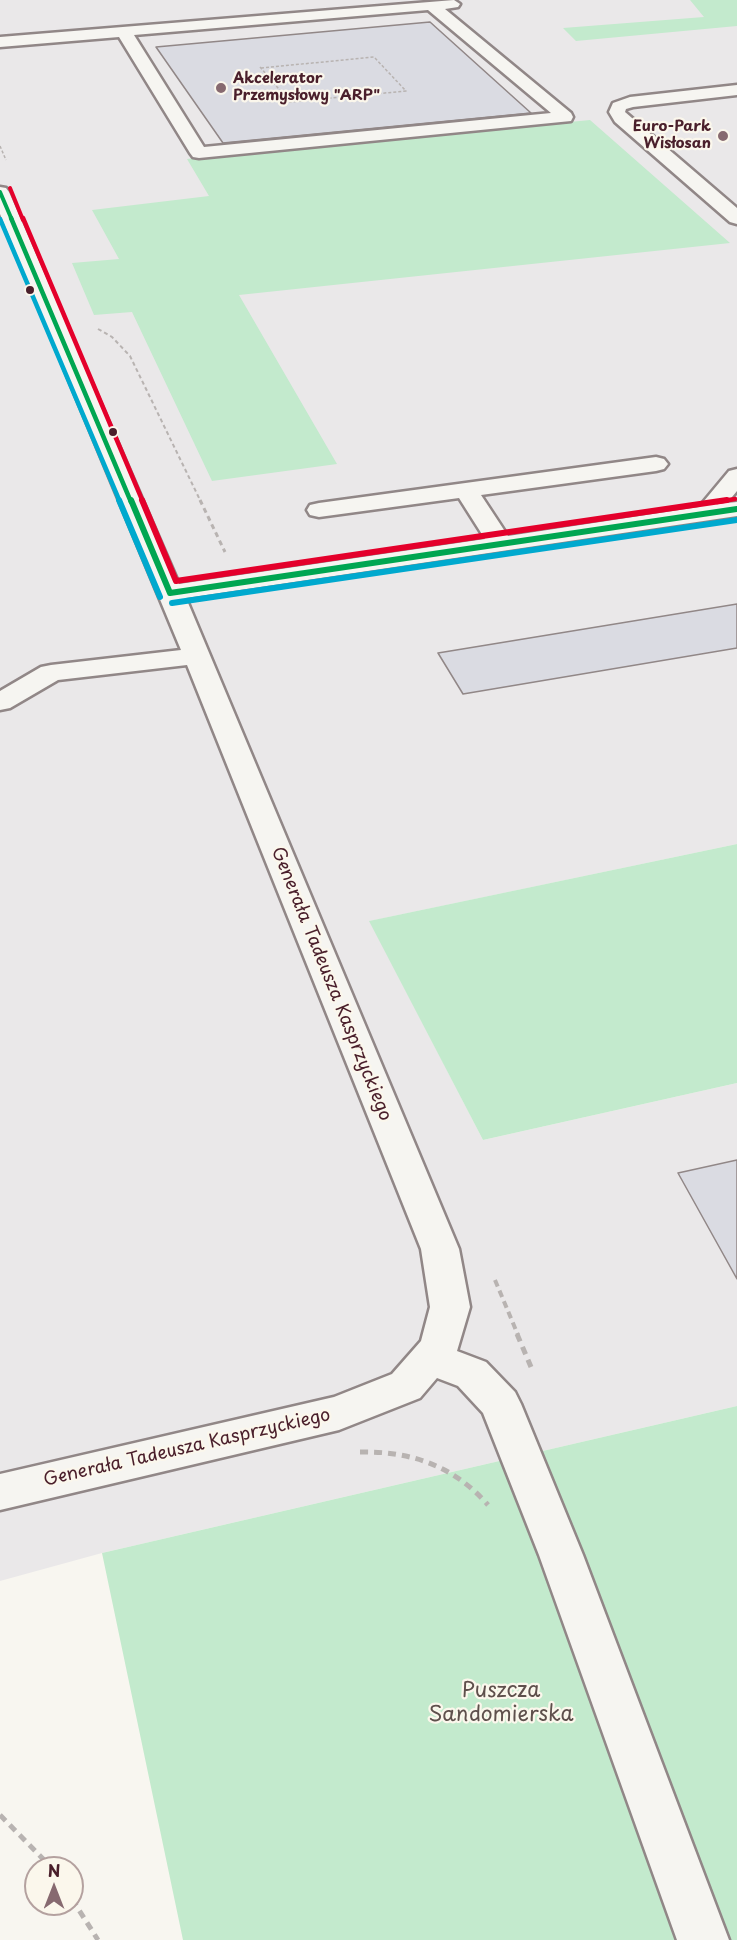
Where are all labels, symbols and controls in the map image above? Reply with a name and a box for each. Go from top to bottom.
place label: Akcelerator Przemysłowy "ARP" [233,70,380,105]
marker: Akcelerator Przemysłowy "ARP" [214,81,228,95]
place label: Euro-Park Wisłosan [633,118,711,153]
marker: Euro-Park Wisłosan [716,129,730,143]
unlabelled marker [24,284,36,296]
unlabelled marker [107,426,119,438]
street label: Generała Tadeusza Kasprzyckiego [266,844,396,1124]
street label: Generała Tadeusza Kasprzyckiego [42,1404,332,1492]
park label: Puszcza Sandomierska [429,1678,573,1728]
north arrow [24,1856,84,1916]
text: N [48,1858,60,1882]

